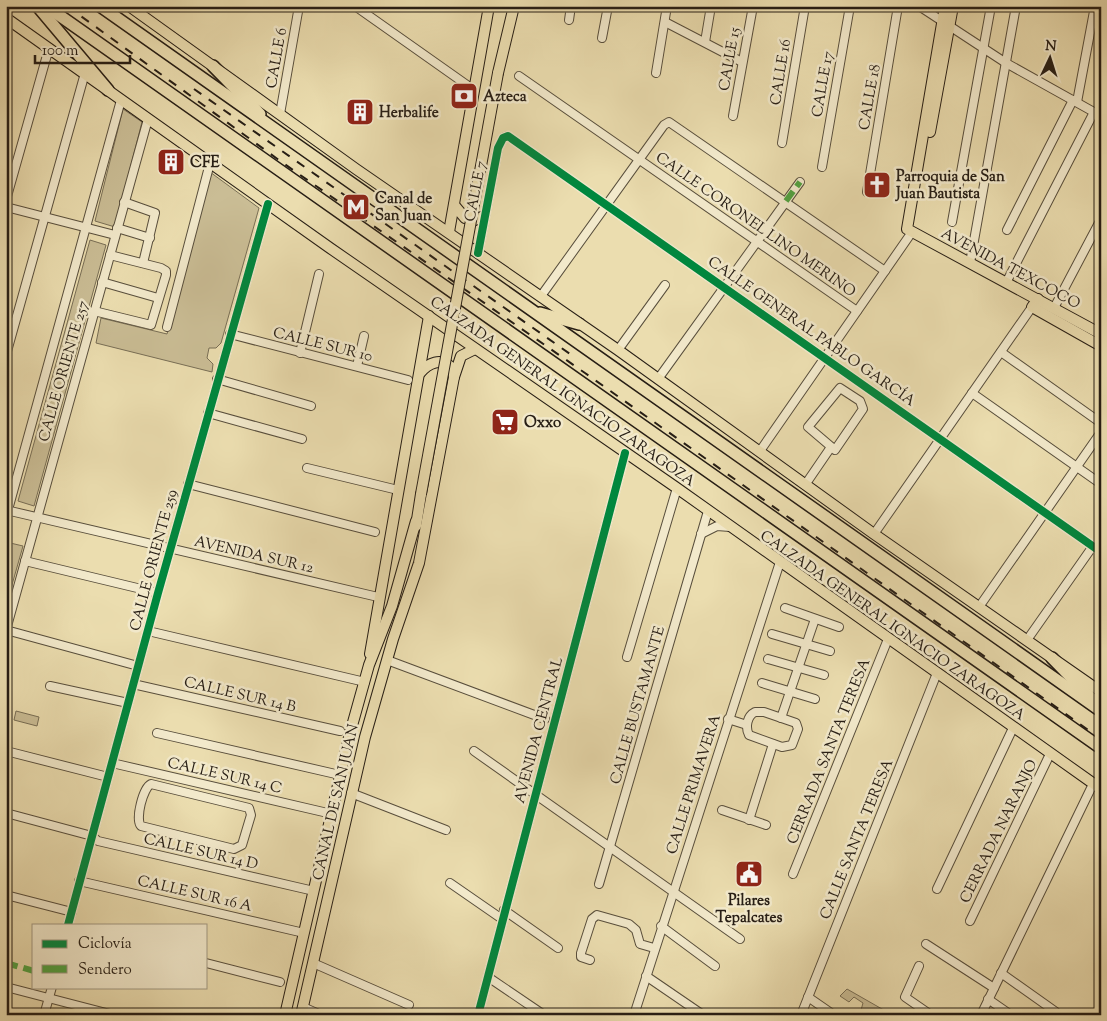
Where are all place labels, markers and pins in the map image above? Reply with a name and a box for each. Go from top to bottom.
bank icon: Azteca [449,81,479,111]
place label: Azteca [483,87,527,108]
building icon: Herbalife [345,97,375,127]
place label: Herbalife [379,103,439,124]
building icon: CFE [156,147,186,177]
place label: CFE [190,153,220,174]
place label: Parroquia de San Juan Bautista [895,167,1005,205]
church icon: Parroquia de San Juan Bautista [862,170,892,200]
place label: Canal de San Juan [375,189,432,227]
metro station icon: Canal de San Juan [341,192,371,222]
supermarket icon: Oxxo [490,407,520,437]
place label: Oxxo [524,413,561,434]
public building icon: Pilares Tepalcates [734,859,764,889]
place label: Pilares Tepalcates [716,891,783,929]

